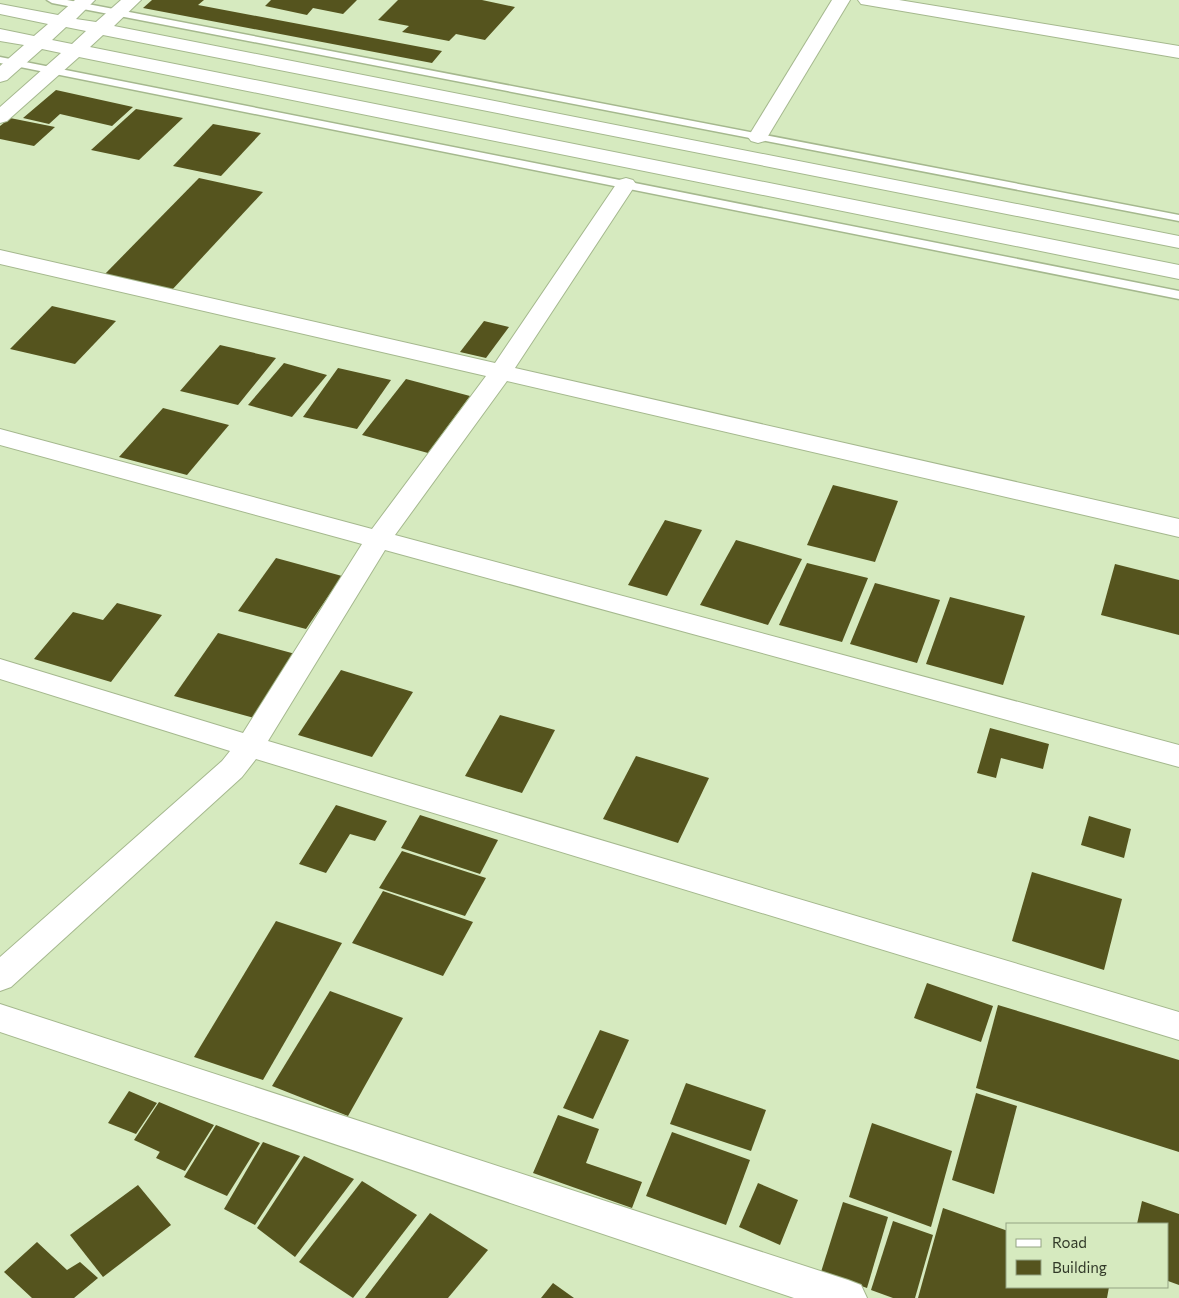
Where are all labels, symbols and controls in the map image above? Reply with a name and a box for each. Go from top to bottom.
legend [1006,1223,1169,1288]
text: Road [1052,1233,1087,1251]
text: Building [1052,1258,1107,1276]

